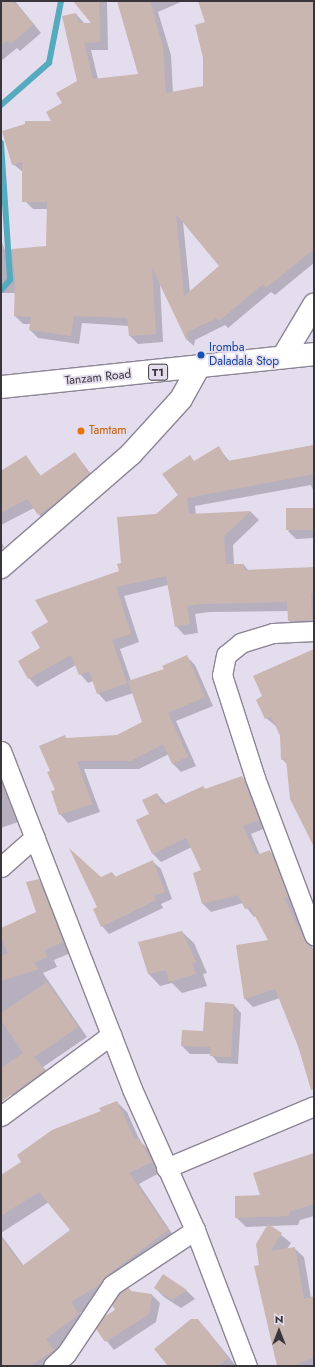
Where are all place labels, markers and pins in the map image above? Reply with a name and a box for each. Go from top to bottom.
place label: Iromba Daladala Stop [209,341,279,369]
marker: Iromba Daladala Stop [196,350,206,360]
place label: Tamtam [89,424,127,438]
marker: Tamtam [76,426,86,436]

